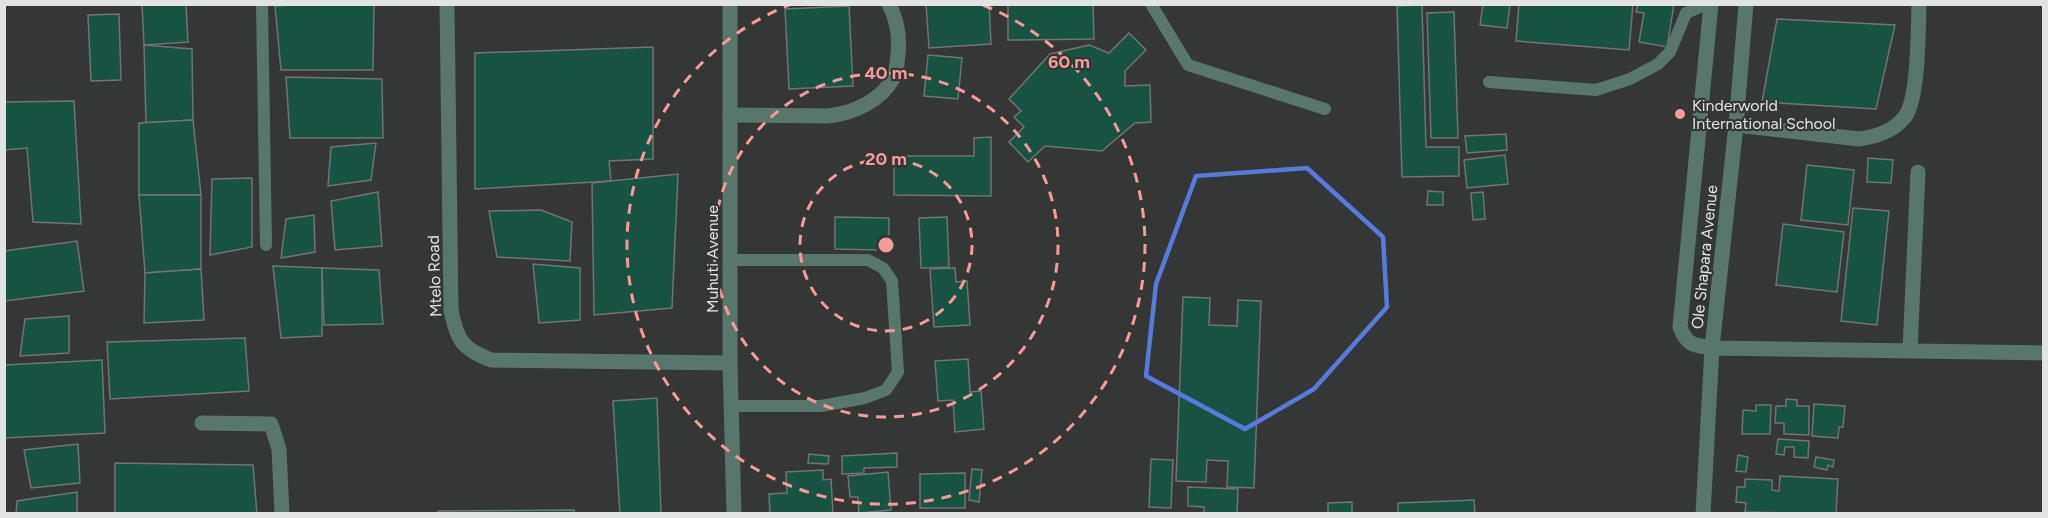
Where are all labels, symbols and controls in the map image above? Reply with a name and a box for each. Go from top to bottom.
text: 60 m [1048,51,1090,73]
text: 40 m [864,62,908,84]
place label: Kinderworld International School [1692,96,1836,133]
marker: Kinderworld International School [1673,107,1687,121]
text: 20 m [865,148,907,170]
street label: Ole Shapara Avenue [1687,184,1722,330]
street label: Muhuti Avenue [703,205,722,313]
street label: Mtelo Road [424,235,445,317]
centre of rings [876,235,896,255]

